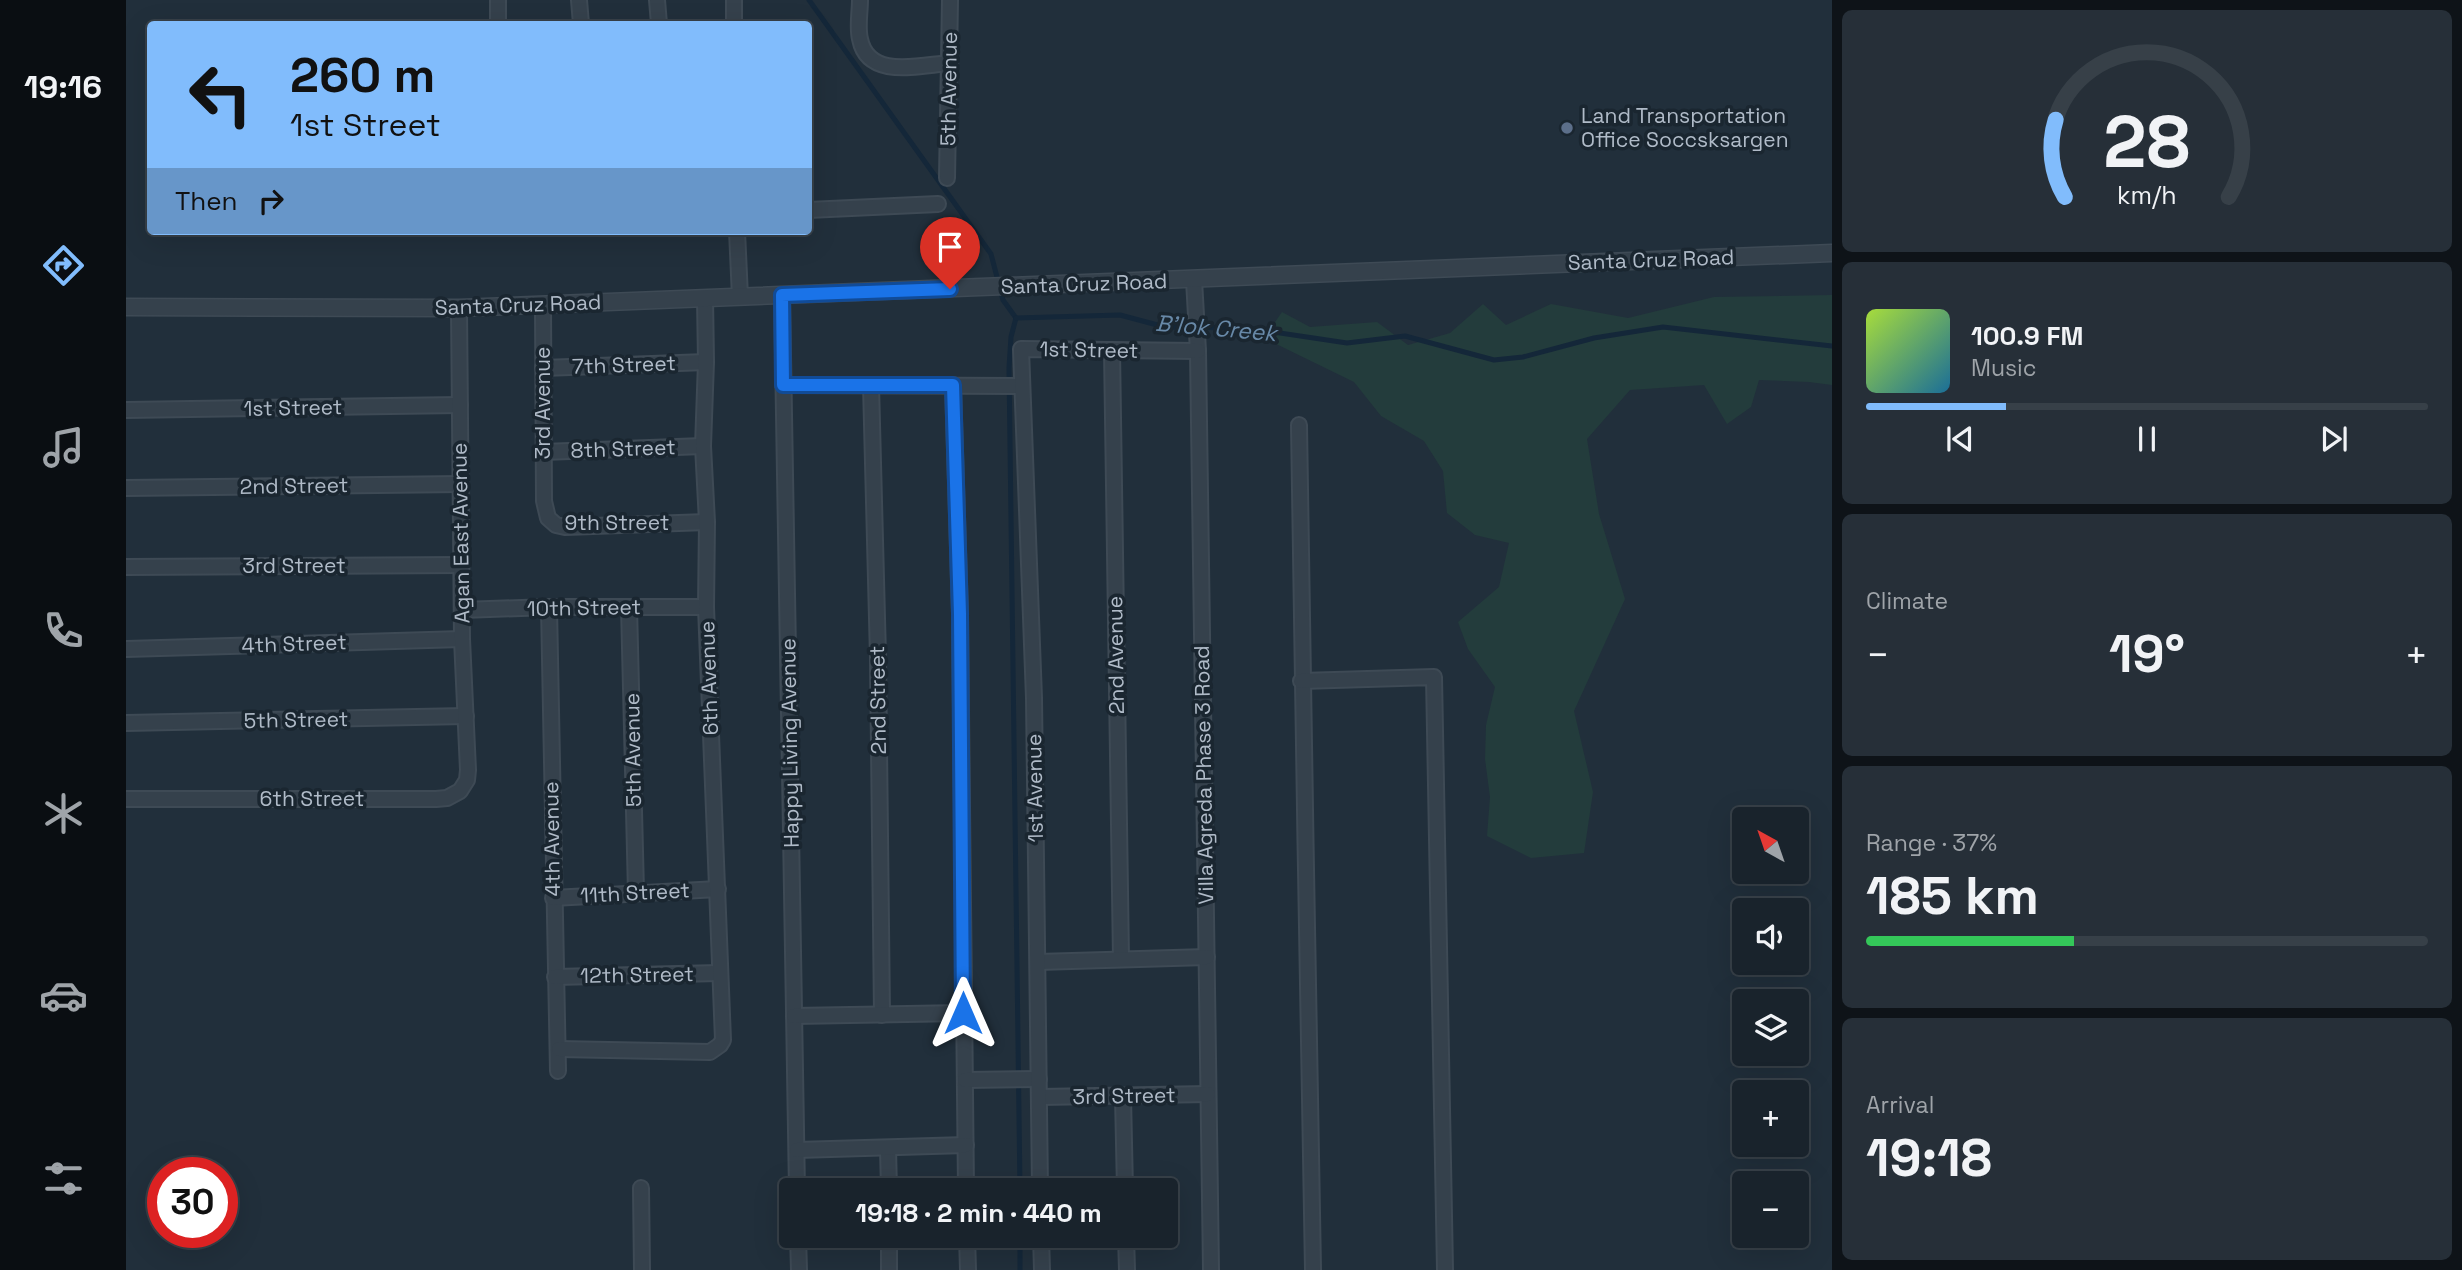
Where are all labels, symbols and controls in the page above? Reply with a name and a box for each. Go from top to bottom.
street label: 5th Avenue [934,32,963,146]
text: 260 m [290,44,435,106]
icon: left [175,49,266,140]
text: 19:16 [24,67,102,107]
text: 28 [2104,95,2190,188]
place label: Land Transportation Office Soccsksargen [1581,102,1789,153]
text: 1st Street [290,105,441,145]
marker: Land Transportation Office Soccsksargen [1559,120,1575,136]
text: km/h [2117,179,2177,211]
icon: right [252,182,290,220]
text: Then [175,184,238,218]
pin [920,217,980,289]
icon: arrive [931,228,969,266]
icon: directions [39,241,88,290]
street label: Santa Cruz Road [1567,243,1735,276]
street label: Santa Cruz Road [1000,267,1168,300]
street label: Santa Cruz Road [434,288,602,321]
water label: B'lok Creek [1154,308,1281,348]
text: 100.9 FM [1971,319,2083,353]
street label: 1st Street [1039,335,1139,364]
street label: 3rd Avenue [529,346,556,460]
street label: 7th Street [572,349,676,380]
text: Music [1971,353,2036,383]
street label: 1st Street [243,393,343,422]
icon: previous [1941,420,1979,458]
icon: pause [2128,420,2166,458]
icon: next [2315,420,2353,458]
icon: music [39,423,88,472]
street label: 8th Street [570,433,676,464]
street label: Agan East Avenue [445,442,476,624]
street label: 2nd Street [239,471,349,500]
street label: 9th Street [565,509,669,536]
street label: 3rd Street [242,552,346,579]
text: Climate [1866,586,1948,616]
street label: 10th Street [527,593,641,622]
street label: 2nd Avenue [1101,596,1130,714]
icon: phone [39,606,88,655]
street label: 6th Avenue [693,620,724,736]
text: 19° [2109,621,2185,687]
street label: 4th Street [241,628,347,659]
text: − [1866,631,1890,679]
text: + [2404,631,2428,679]
street label: Happy Living Avenue [774,638,805,848]
street label: 2nd Street [863,645,892,755]
street label: Villa Agreda Phase 3 Road [1188,645,1219,905]
street label: 5th Avenue [618,693,647,807]
street label: 5th Street [243,705,349,734]
street label: 1st Avenue [1020,734,1049,843]
street label: 4th Avenue [537,781,566,897]
street label: 6th Street [260,785,364,812]
icon: climate [39,789,88,838]
north arrow [1732,807,1810,884]
map controls [1732,807,1809,1248]
text: Range · 37% [1866,828,1997,858]
text: 185 km [1866,863,2039,929]
street label: 11th Street [580,876,690,909]
button: sound [1732,898,1809,975]
street label: 12th Street [580,960,694,989]
icon: car [39,971,88,1020]
position arrow [926,976,1000,1050]
button: layers [1732,989,1809,1066]
button: + [1732,1080,1809,1157]
street label: 3rd Street [1072,1081,1176,1110]
text: Arrival [1866,1090,1934,1120]
text: 19:18 [1866,1125,1992,1191]
icon: filters [39,1154,88,1203]
speed limit sign: 30 [147,1157,238,1248]
button: − [1732,1171,1809,1248]
text: 19:18 · 2 min · 440 m [855,1196,1102,1230]

